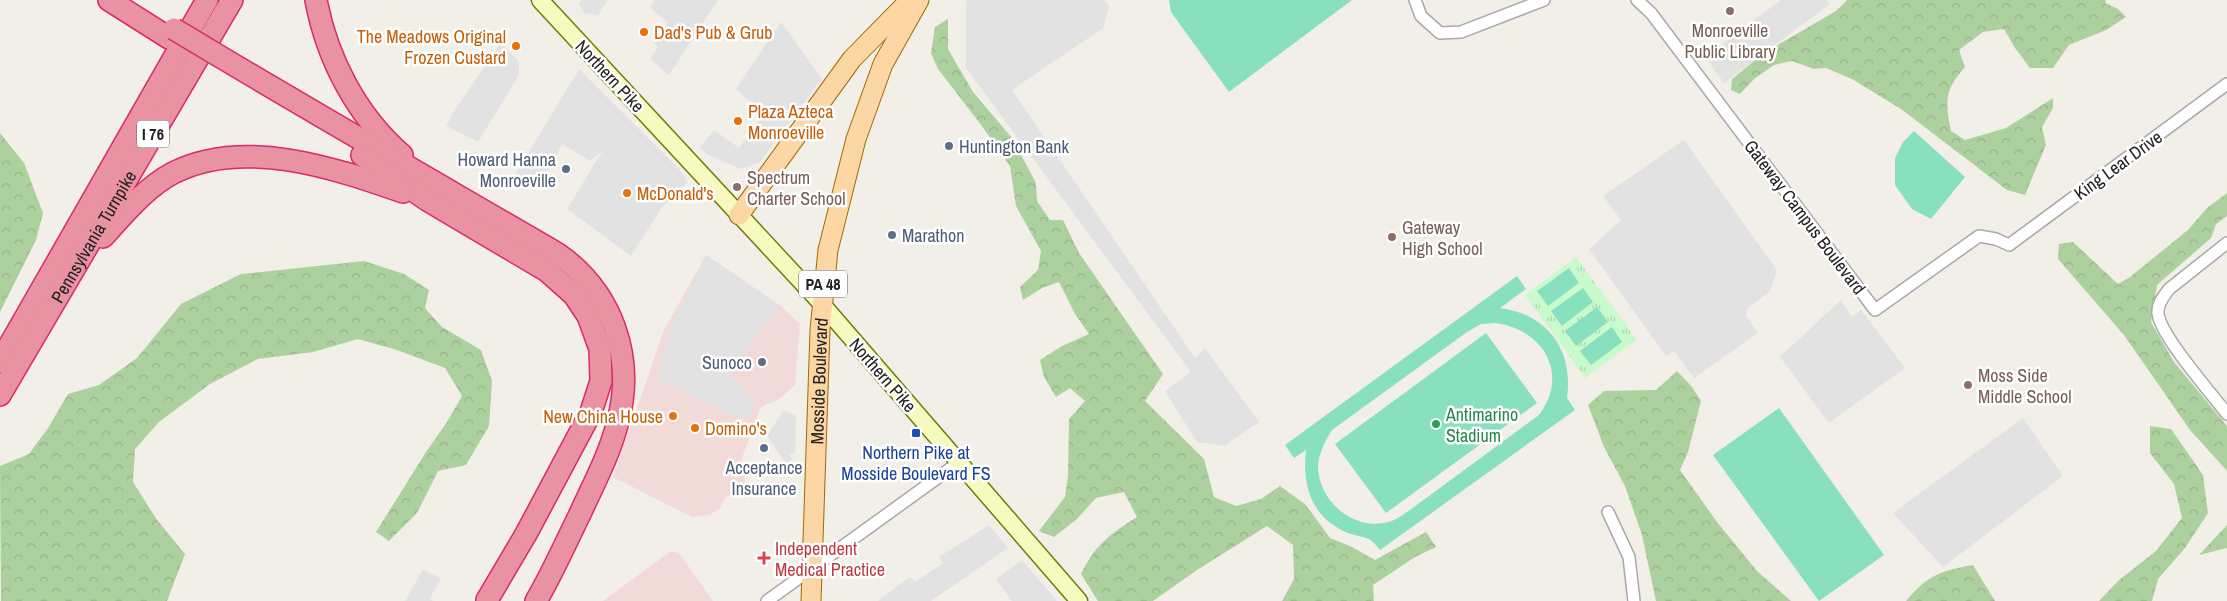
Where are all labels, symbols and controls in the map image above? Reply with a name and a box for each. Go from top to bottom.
marker: Monroeville Public Library [1724,5,1736,17]
place label: Monroeville Public Library [1684,18,1776,64]
place label: Dad's Pub & Grub [654,20,773,45]
place label: The Meadows Original Frozen Custard [357,24,506,70]
marker: Dad's Pub & Grub [638,26,650,38]
street label: Northern Pike [570,34,650,118]
marker: The Meadows Original Frozen Custard [510,40,522,52]
place label: Plaza Azteca Monroeville [748,99,833,145]
marker: Plaza Azteca Monroeville [732,115,744,127]
road number: I 76 [137,120,169,148]
street label: King Lear Drive [2069,125,2167,205]
place label: Huntington Bank [959,134,1070,159]
street label: Gateway Campus Boulevard [1738,134,1872,300]
marker: Huntington Bank [943,140,955,152]
place label: Howard Hanna Monroeville [458,147,556,193]
marker: Howard Hanna Monroeville [560,163,572,175]
street label: Pennsylvania Turnpike [45,165,142,307]
place label: Spectrum Charter School [747,165,845,211]
place label: McDonald's [637,181,714,206]
marker: Spectrum Charter School [731,181,743,193]
marker: McDonald's [621,187,633,199]
place label: Gateway High School [1402,215,1482,261]
place label: Marathon [902,223,964,248]
marker: Marathon [886,229,898,241]
marker: Gateway High School [1386,231,1398,243]
road number: PA 48 [799,270,847,298]
street label: Mosside Boulevard [804,317,834,445]
street label: Northern Pike [844,332,922,418]
place label: Sunoco [702,350,752,375]
marker: Sunoco [756,356,768,368]
place label: Moss Side Middle School [1978,363,2072,409]
marker: Moss Side Middle School [1962,379,1974,391]
place label: Antimarino Stadium [1445,402,1518,448]
place label: New China House [543,404,663,429]
marker: New China House [667,410,679,422]
place label: Domino's [705,416,767,441]
marker: Antimarino Stadium [1430,418,1442,430]
marker: Domino's [689,422,701,434]
marker: Northern Pike at Mosside Boulevard FS [910,427,922,439]
place label: Northern Pike at Mosside Boulevard FS [841,440,991,486]
marker: Acceptance Insurance [758,442,770,454]
place label: Acceptance Insurance [724,455,803,501]
place label: Independent Medical Practice [775,536,885,582]
marker: Independent Medical Practice [757,551,771,565]

